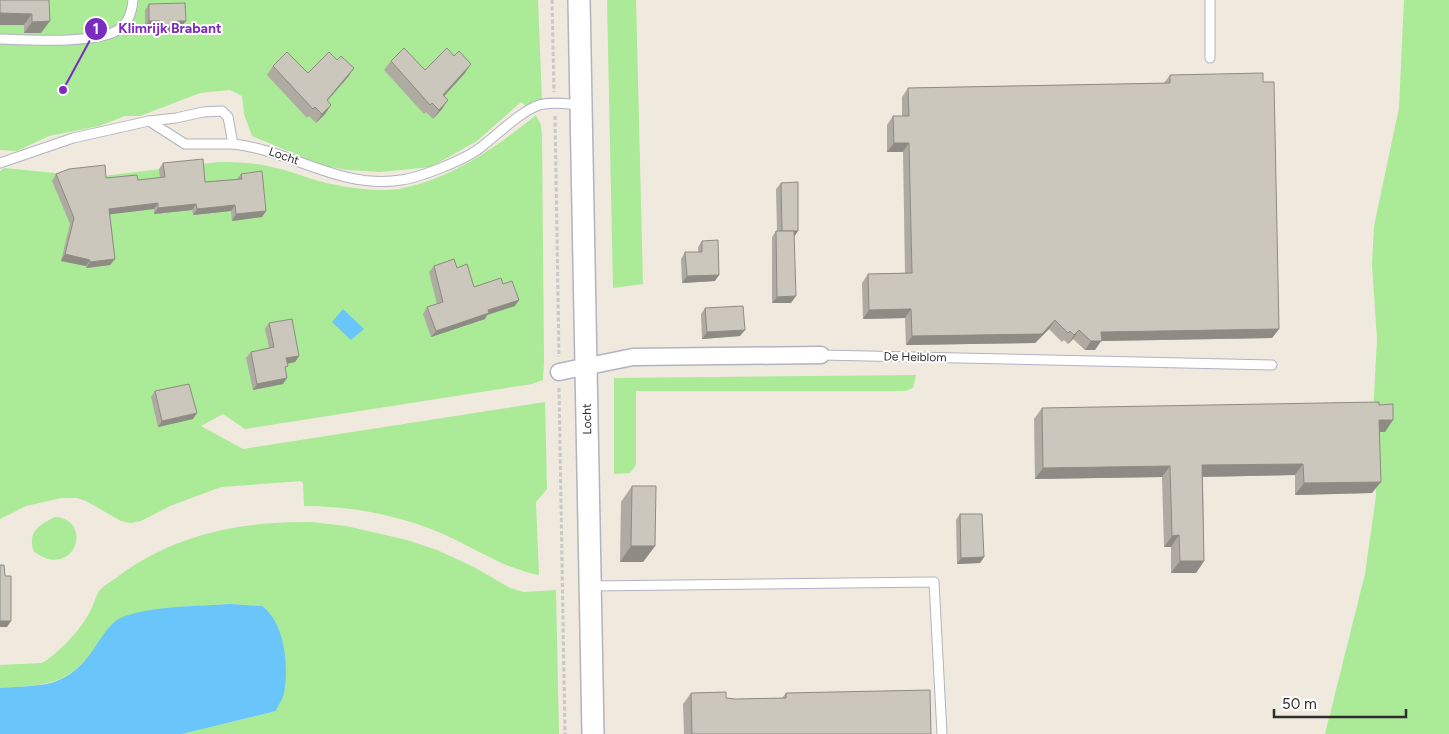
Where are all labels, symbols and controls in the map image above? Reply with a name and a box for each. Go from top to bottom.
callout: Klimrijk Brabant [84,14,232,43]
text: 1 [93,20,99,38]
text: Klimrijk Brabant [118,20,222,37]
street label: Locht [267,144,301,168]
street label: De Heiblom [883,349,947,365]
street label: Locht [580,403,594,435]
scale bar [1274,686,1406,718]
text: 50 m [1282,695,1317,713]

